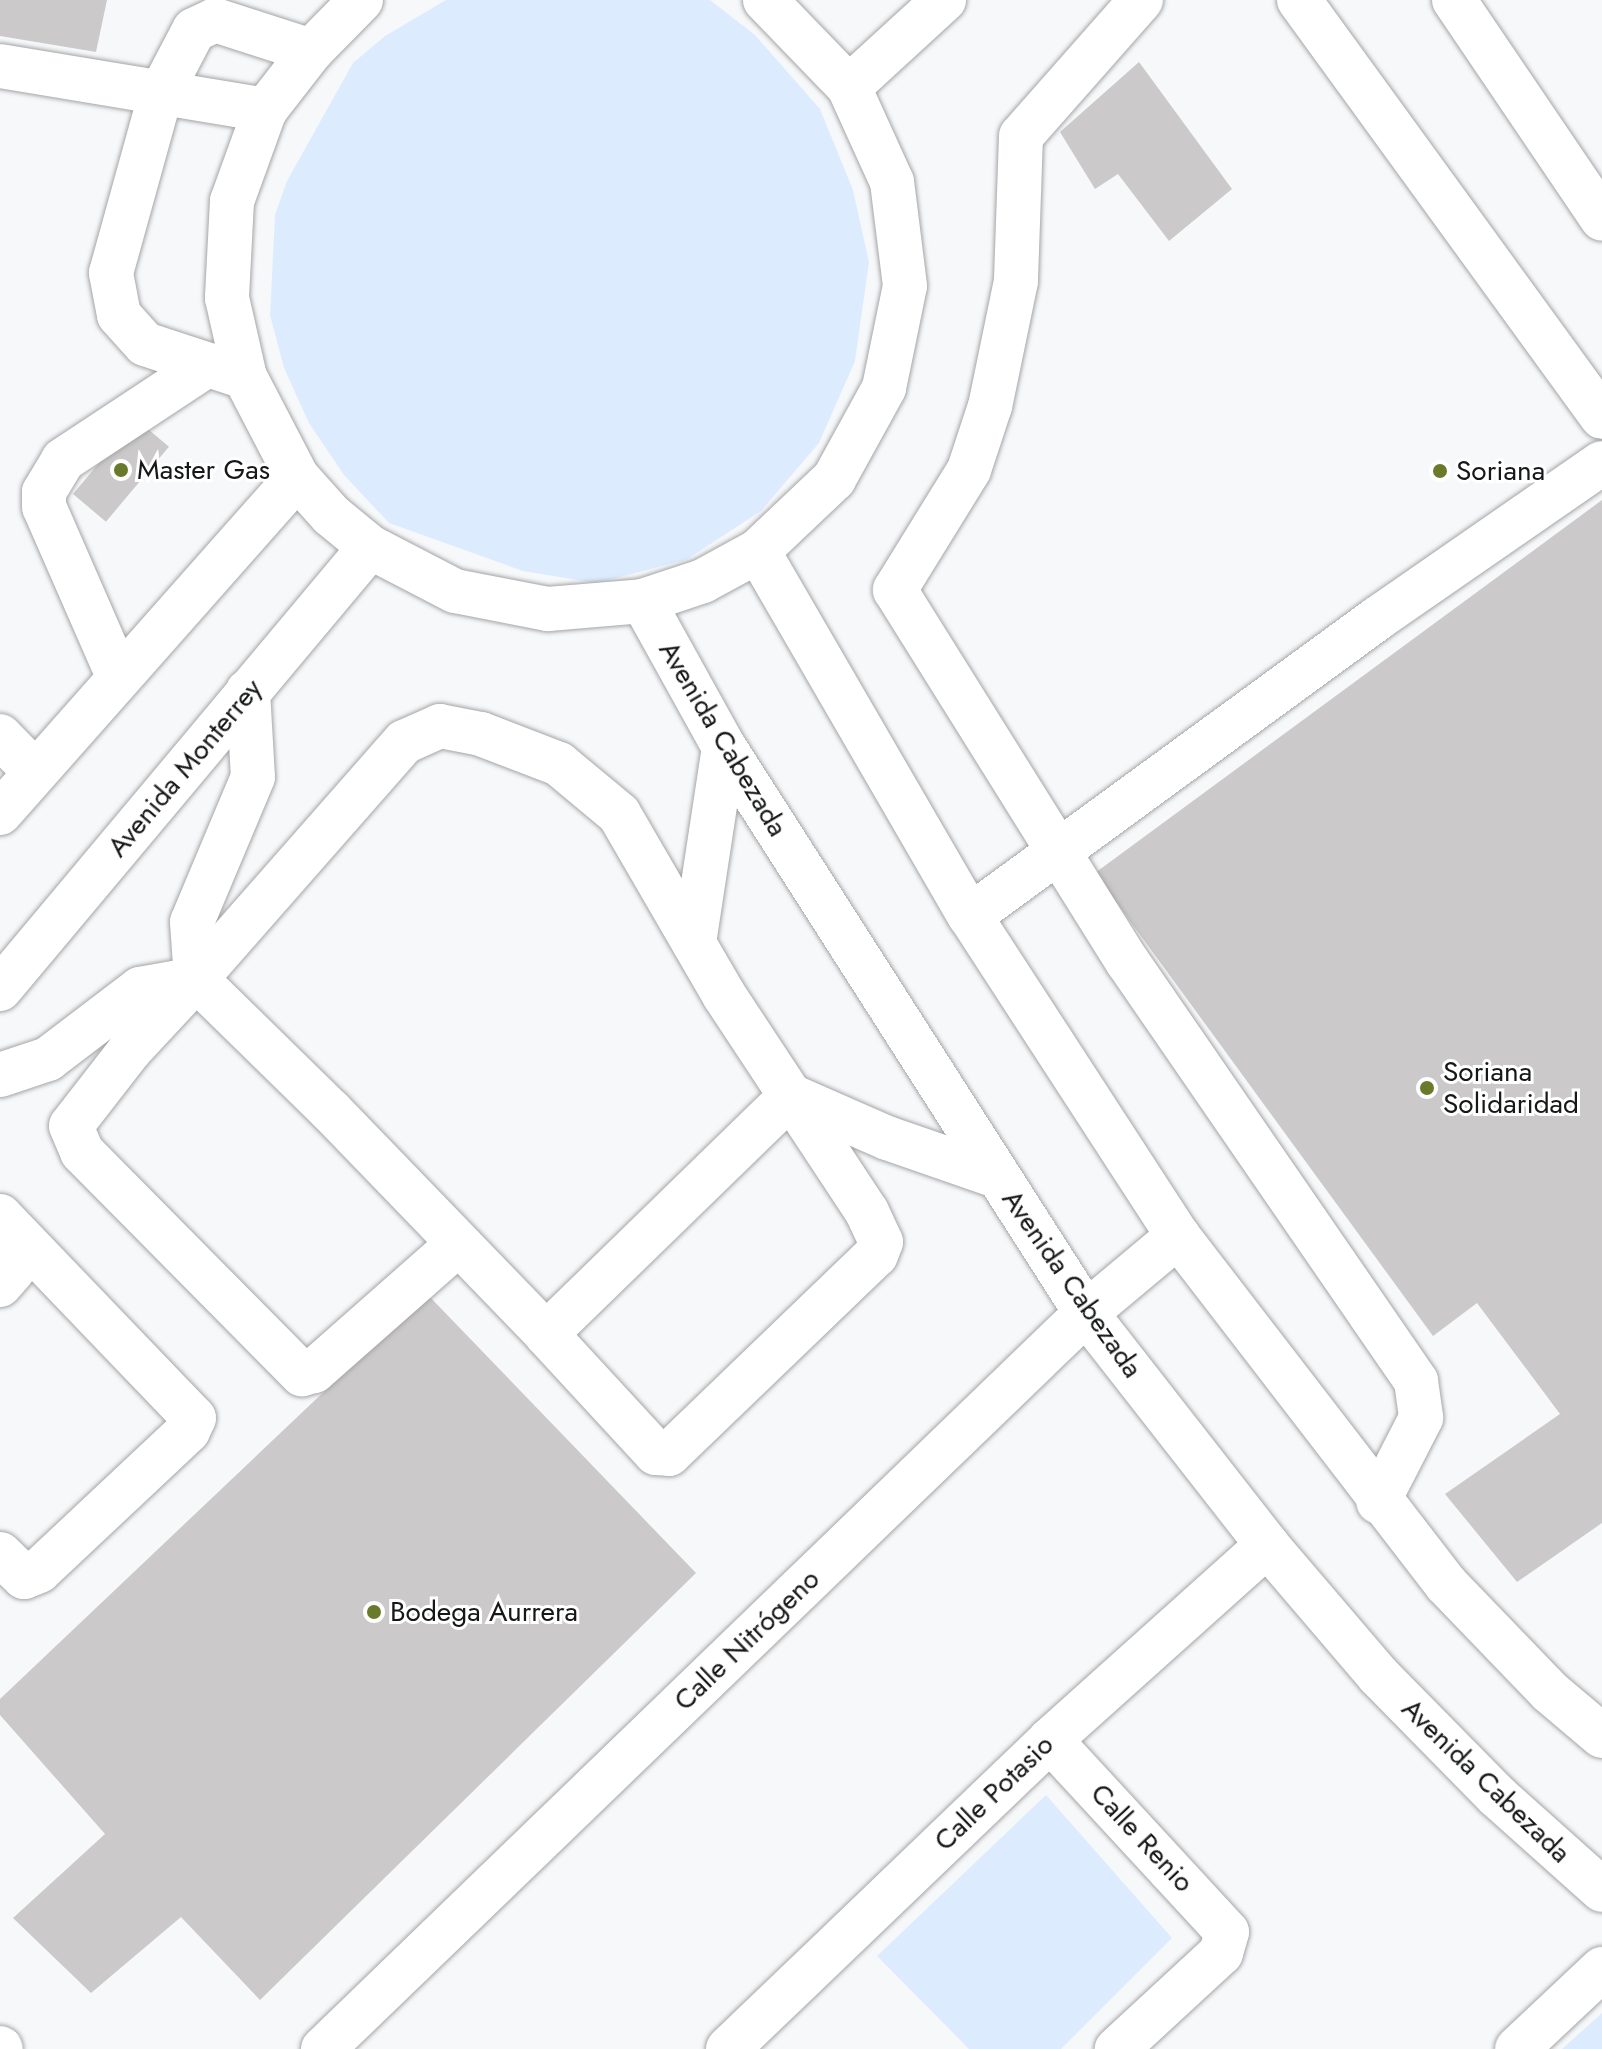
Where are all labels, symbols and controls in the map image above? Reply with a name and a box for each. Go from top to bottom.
place label: Master Gas [137,453,270,487]
place label: Soriana [1456,454,1545,488]
marker: Master Gas [112,461,130,479]
marker: Soriana [1431,462,1449,480]
street label: Avenida Cabezada [652,635,794,843]
street label: Avenida Monterrey [101,672,269,864]
place label: Soriana Solidaridad [1443,1055,1579,1121]
marker: Soriana Solidaridad [1418,1079,1436,1097]
street label: Avenida Cabezada [995,1184,1149,1384]
street label: Calle Nitrógeno [667,1562,827,1718]
place label: Bodega Aurrera [390,1595,578,1629]
marker: Bodega Aurrera [365,1603,383,1621]
street label: Avenida Cabezada [1395,1692,1577,1870]
street label: Calle Potasio [928,1728,1060,1858]
street label: Calle Renio [1083,1777,1201,1899]

